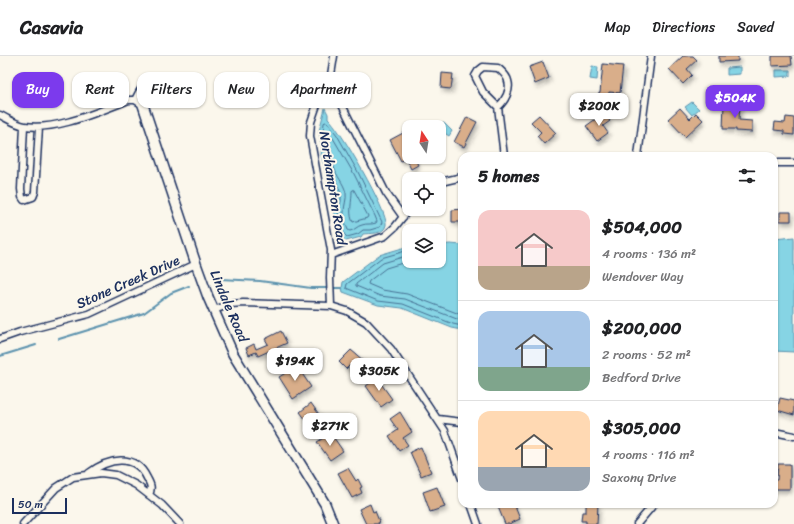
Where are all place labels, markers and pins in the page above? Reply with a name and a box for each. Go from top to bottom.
pin: $504K [707,85,763,119]
pin: $200K [571,93,627,127]
pin: $194K [267,348,323,382]
pin: $305K [351,358,407,392]
pin: $271K [302,413,358,447]

